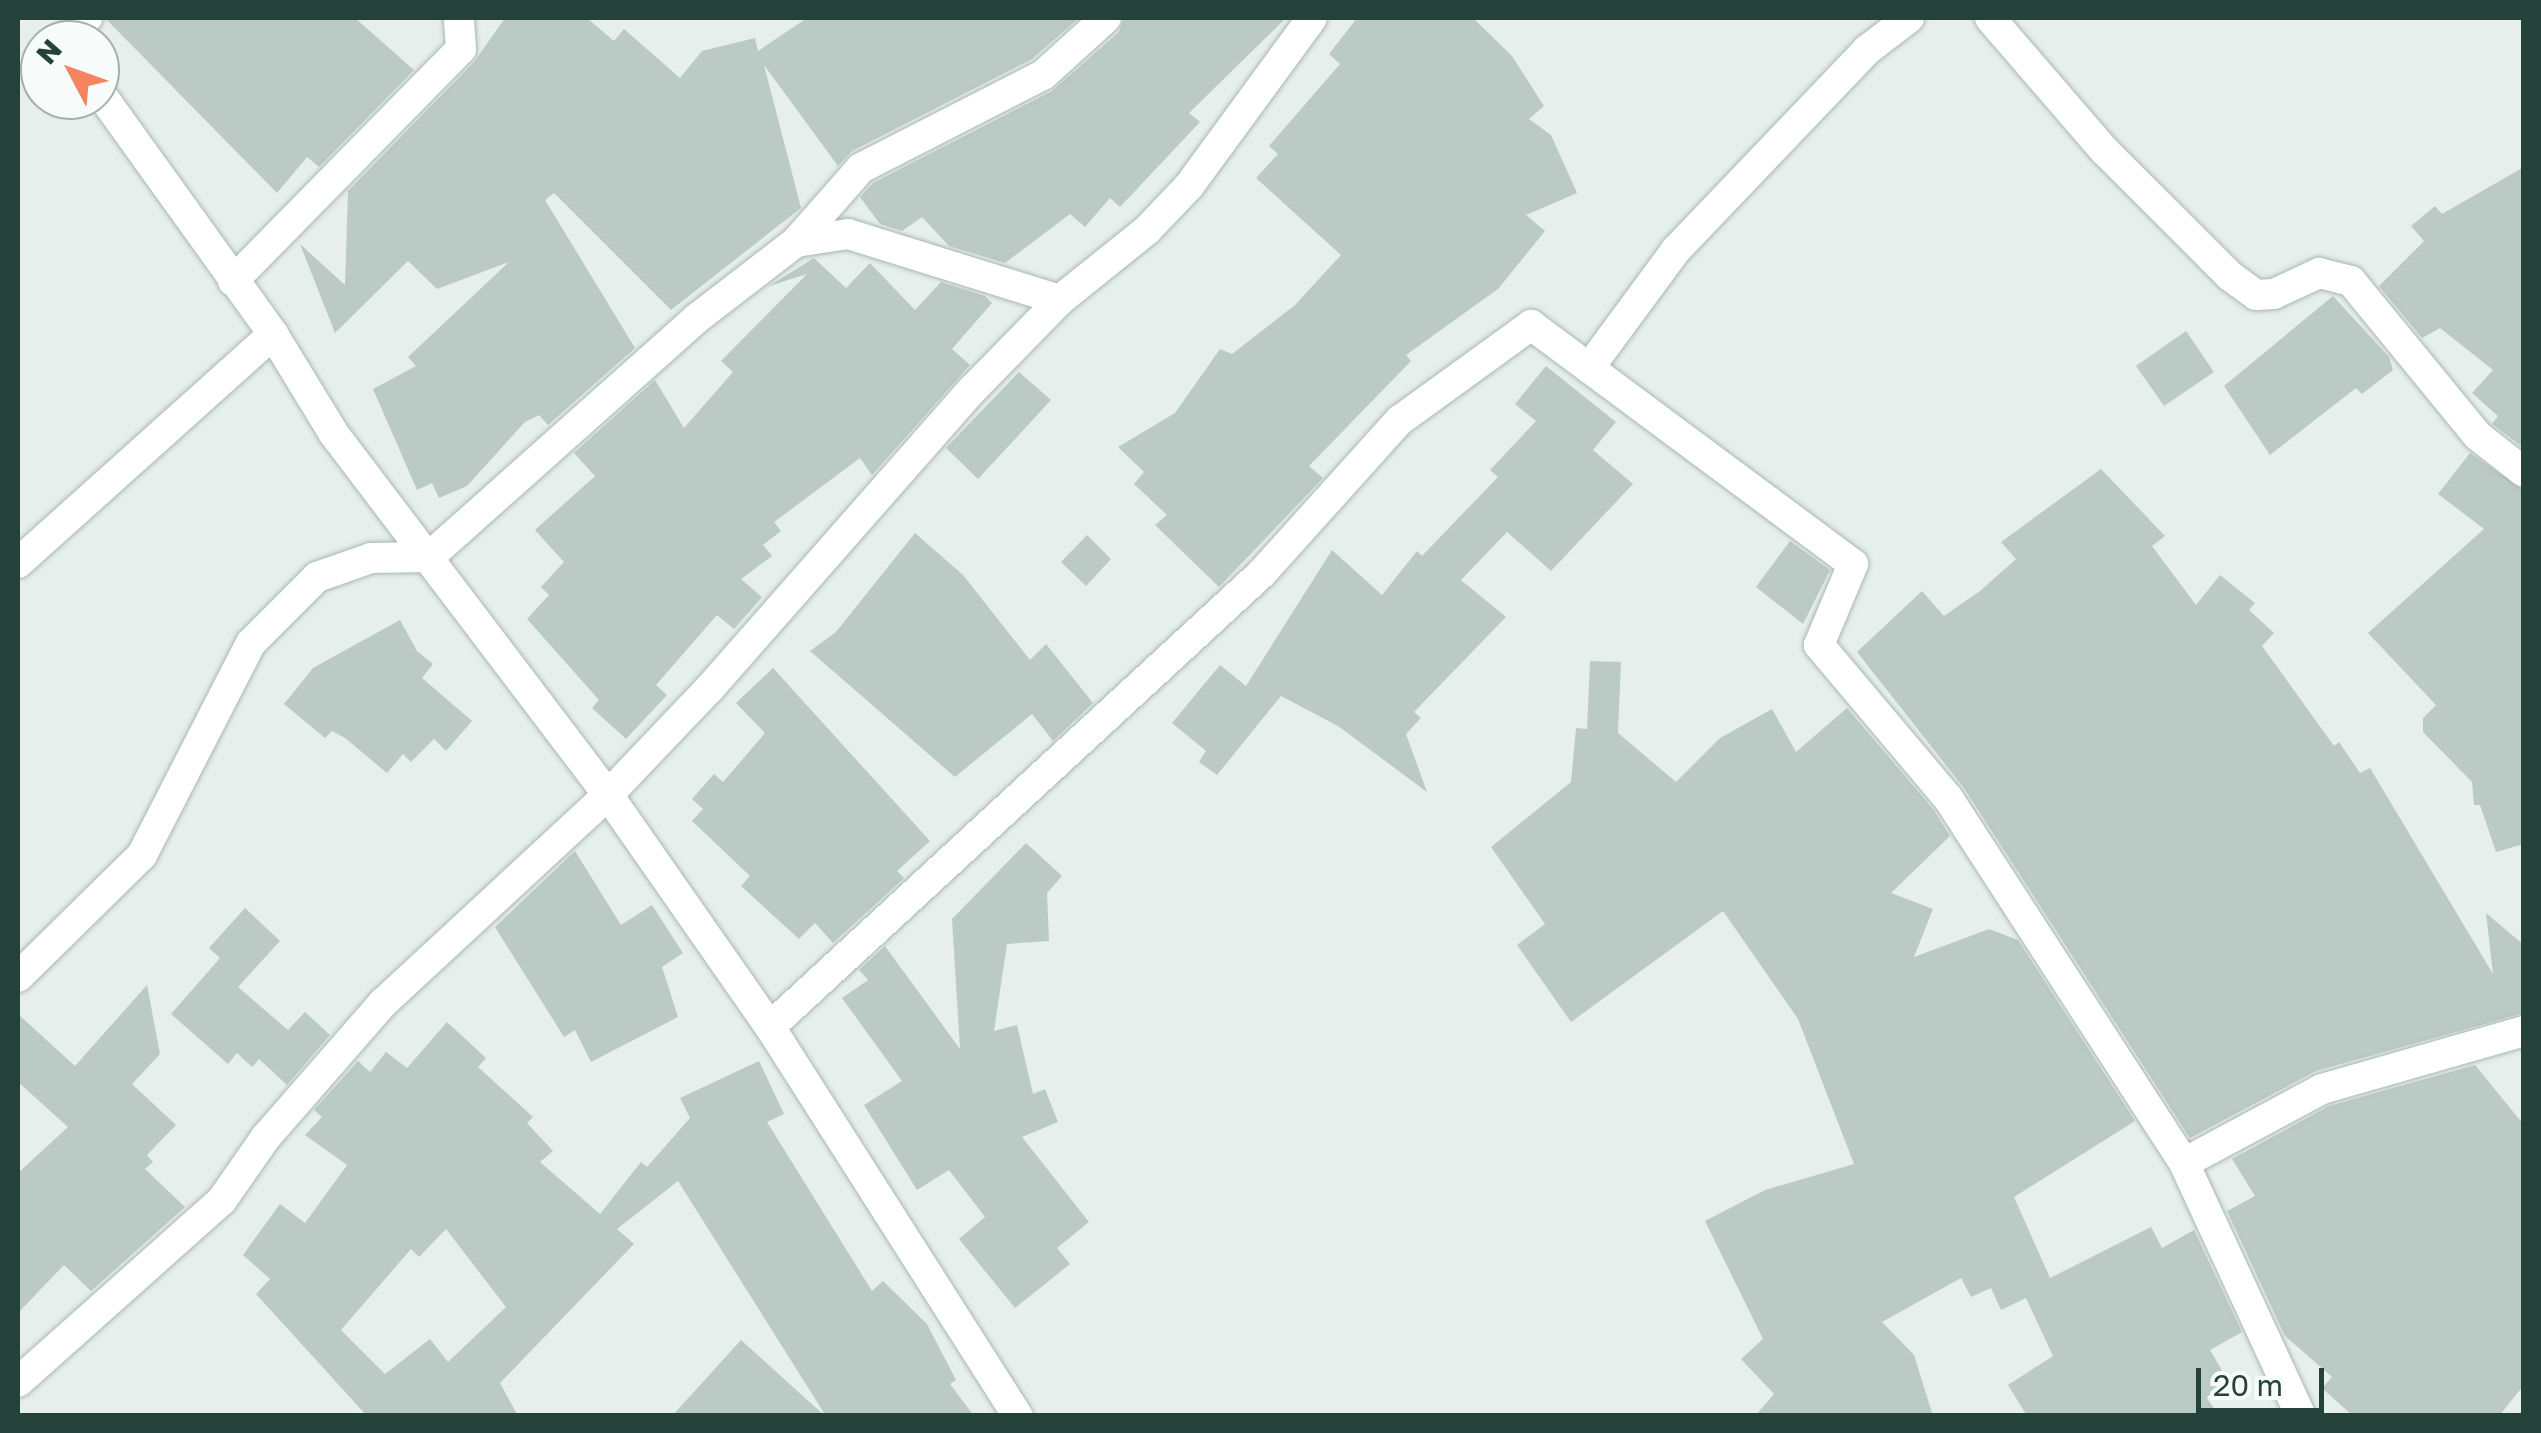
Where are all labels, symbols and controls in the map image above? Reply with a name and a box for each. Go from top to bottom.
north arrow [20,20,120,120]
text: N [29,32,68,70]
scale bar [2201,1348,2328,1410]
text: 20 m [2213,1367,2283,1403]

